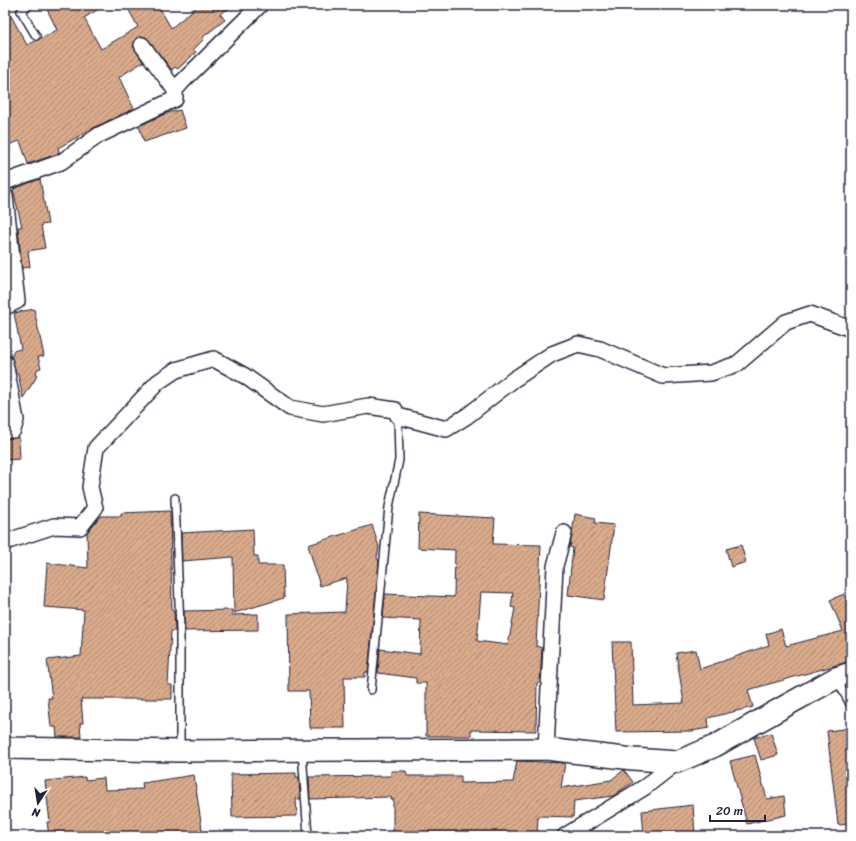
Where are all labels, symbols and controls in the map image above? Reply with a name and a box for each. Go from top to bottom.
north arrow [18,783,58,823]
scale bar [710,797,765,823]
text: 20 m [716,800,743,822]
text: N [30,802,43,823]

